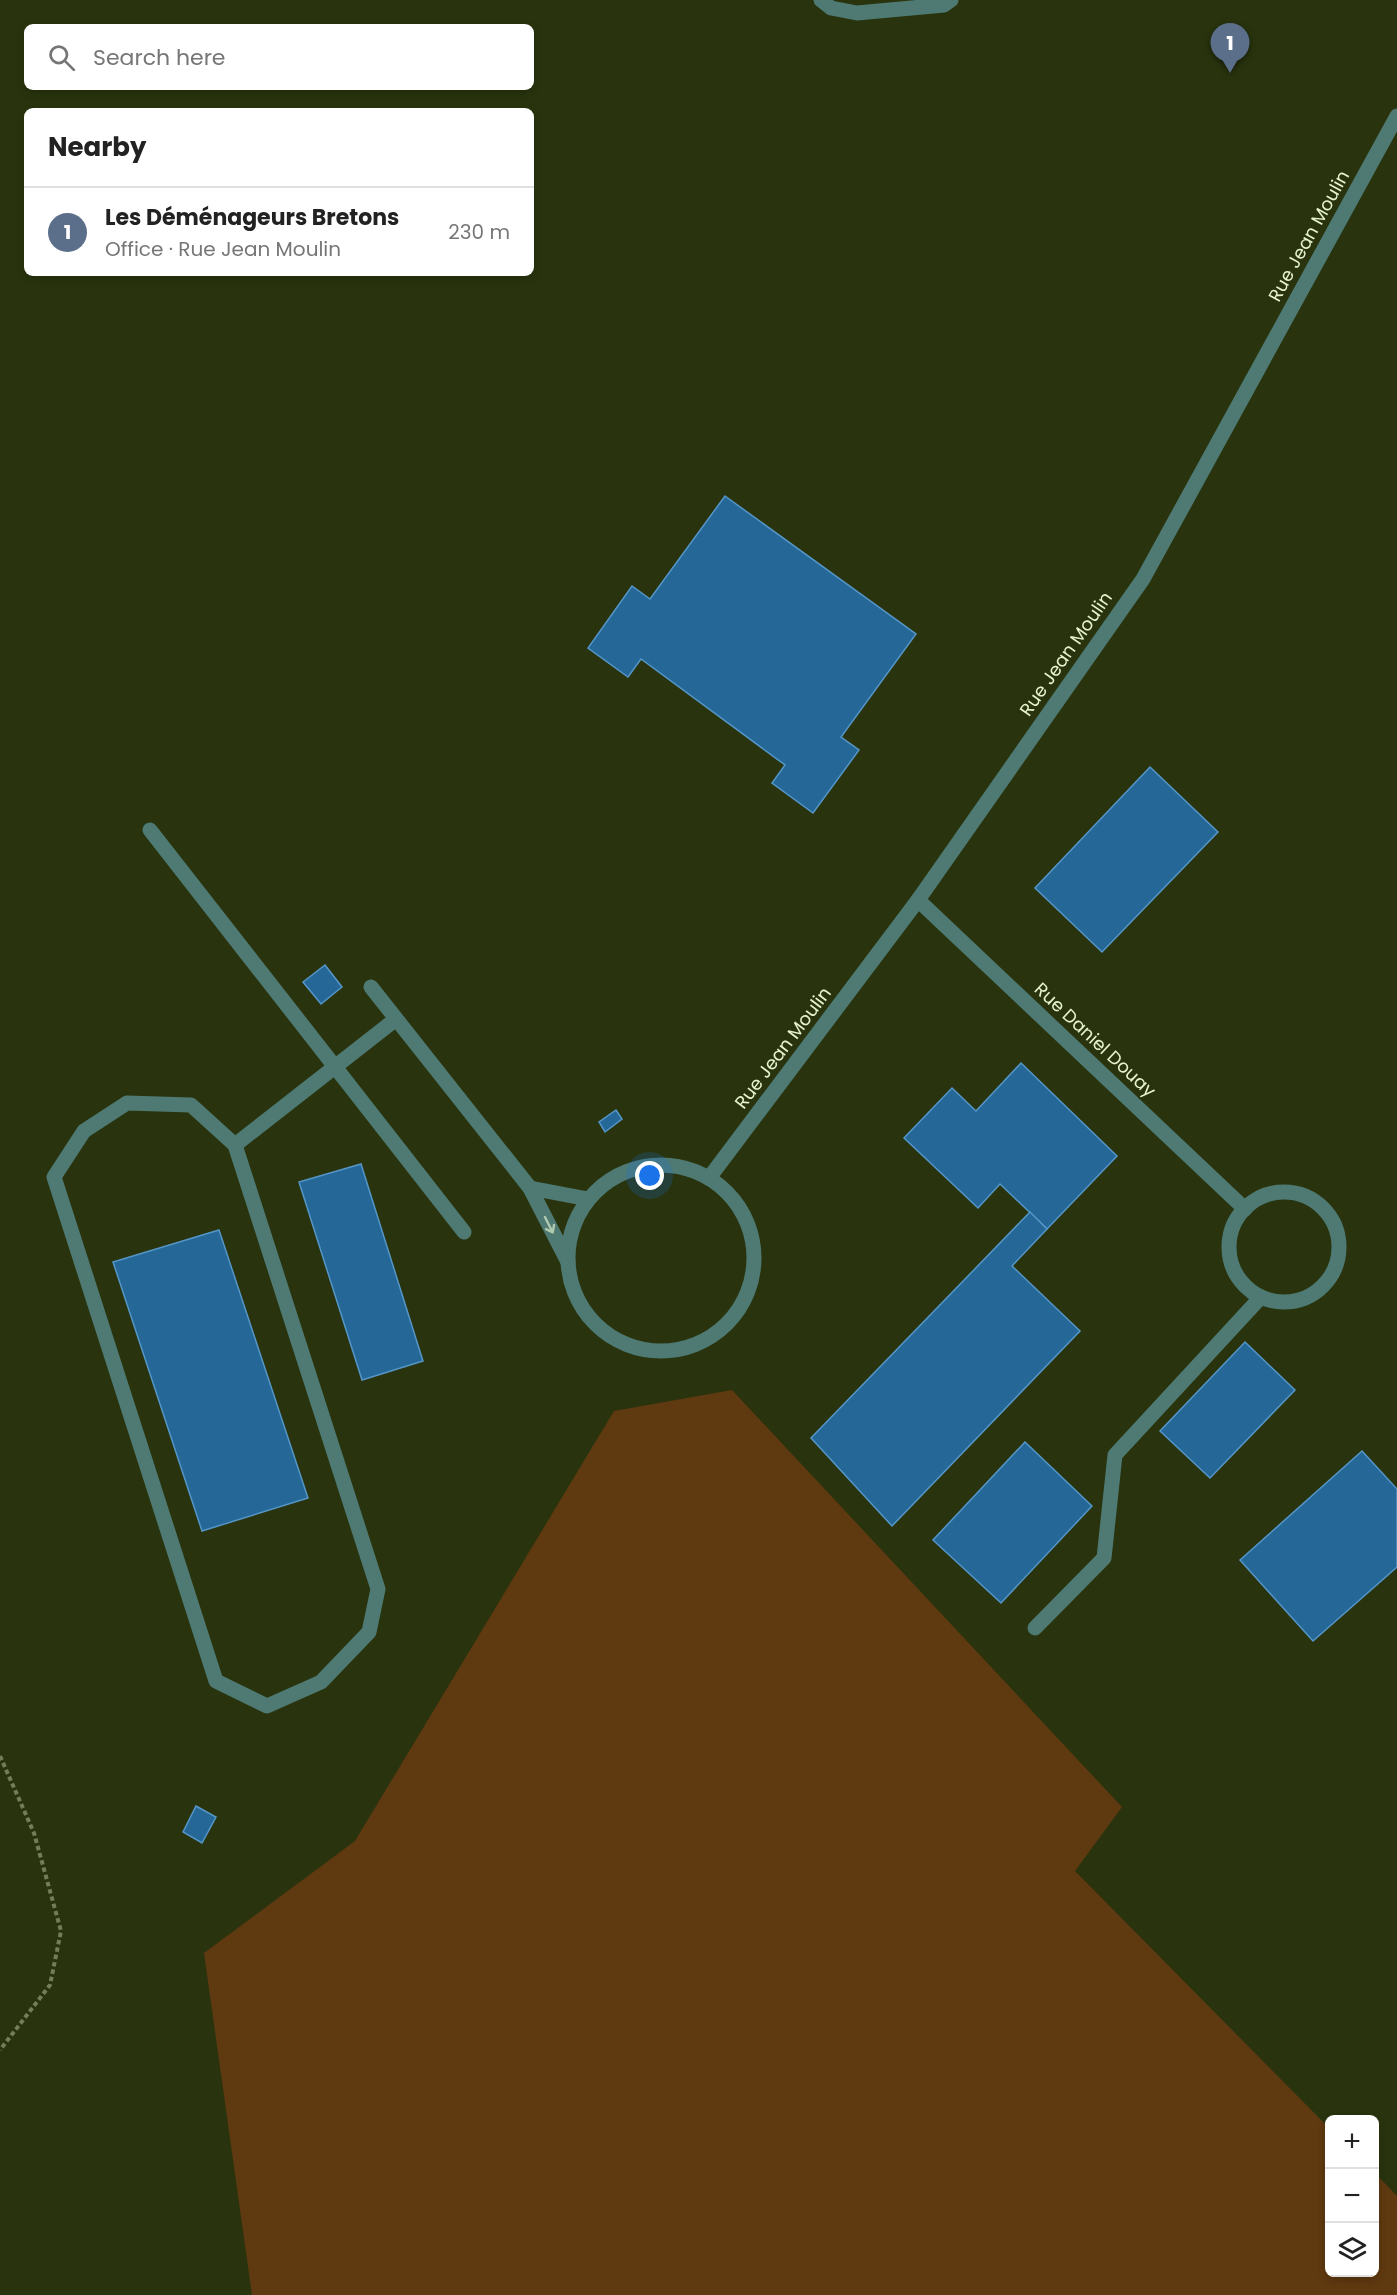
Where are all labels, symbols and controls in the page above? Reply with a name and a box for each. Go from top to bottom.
pin: 1 [1210,23,1250,73]
search box [24,24,534,90]
icon: search [45,41,78,74]
text: Search here [93,42,226,73]
text: Nearby [48,129,146,165]
street label: Rue Jean Moulin [1262,166,1355,306]
text: Les Déménageurs Bretons [105,202,399,233]
text: 1 [64,218,71,246]
text: 230 m [448,218,510,246]
text: Office · Rue Jean Moulin [105,235,341,263]
street label: Rue Jean Moulin [1013,587,1118,721]
street label: Rue Daniel Douay [1029,977,1162,1103]
street label: Rue Jean Moulin [729,982,837,1114]
your location [635,1161,664,1190]
one-way arrow [543,1216,555,1233]
map controls [1325,2115,1379,2277]
button: + [1325,2115,1379,2169]
button: − [1325,2169,1379,2223]
button: layers [1325,2223,1379,2277]

